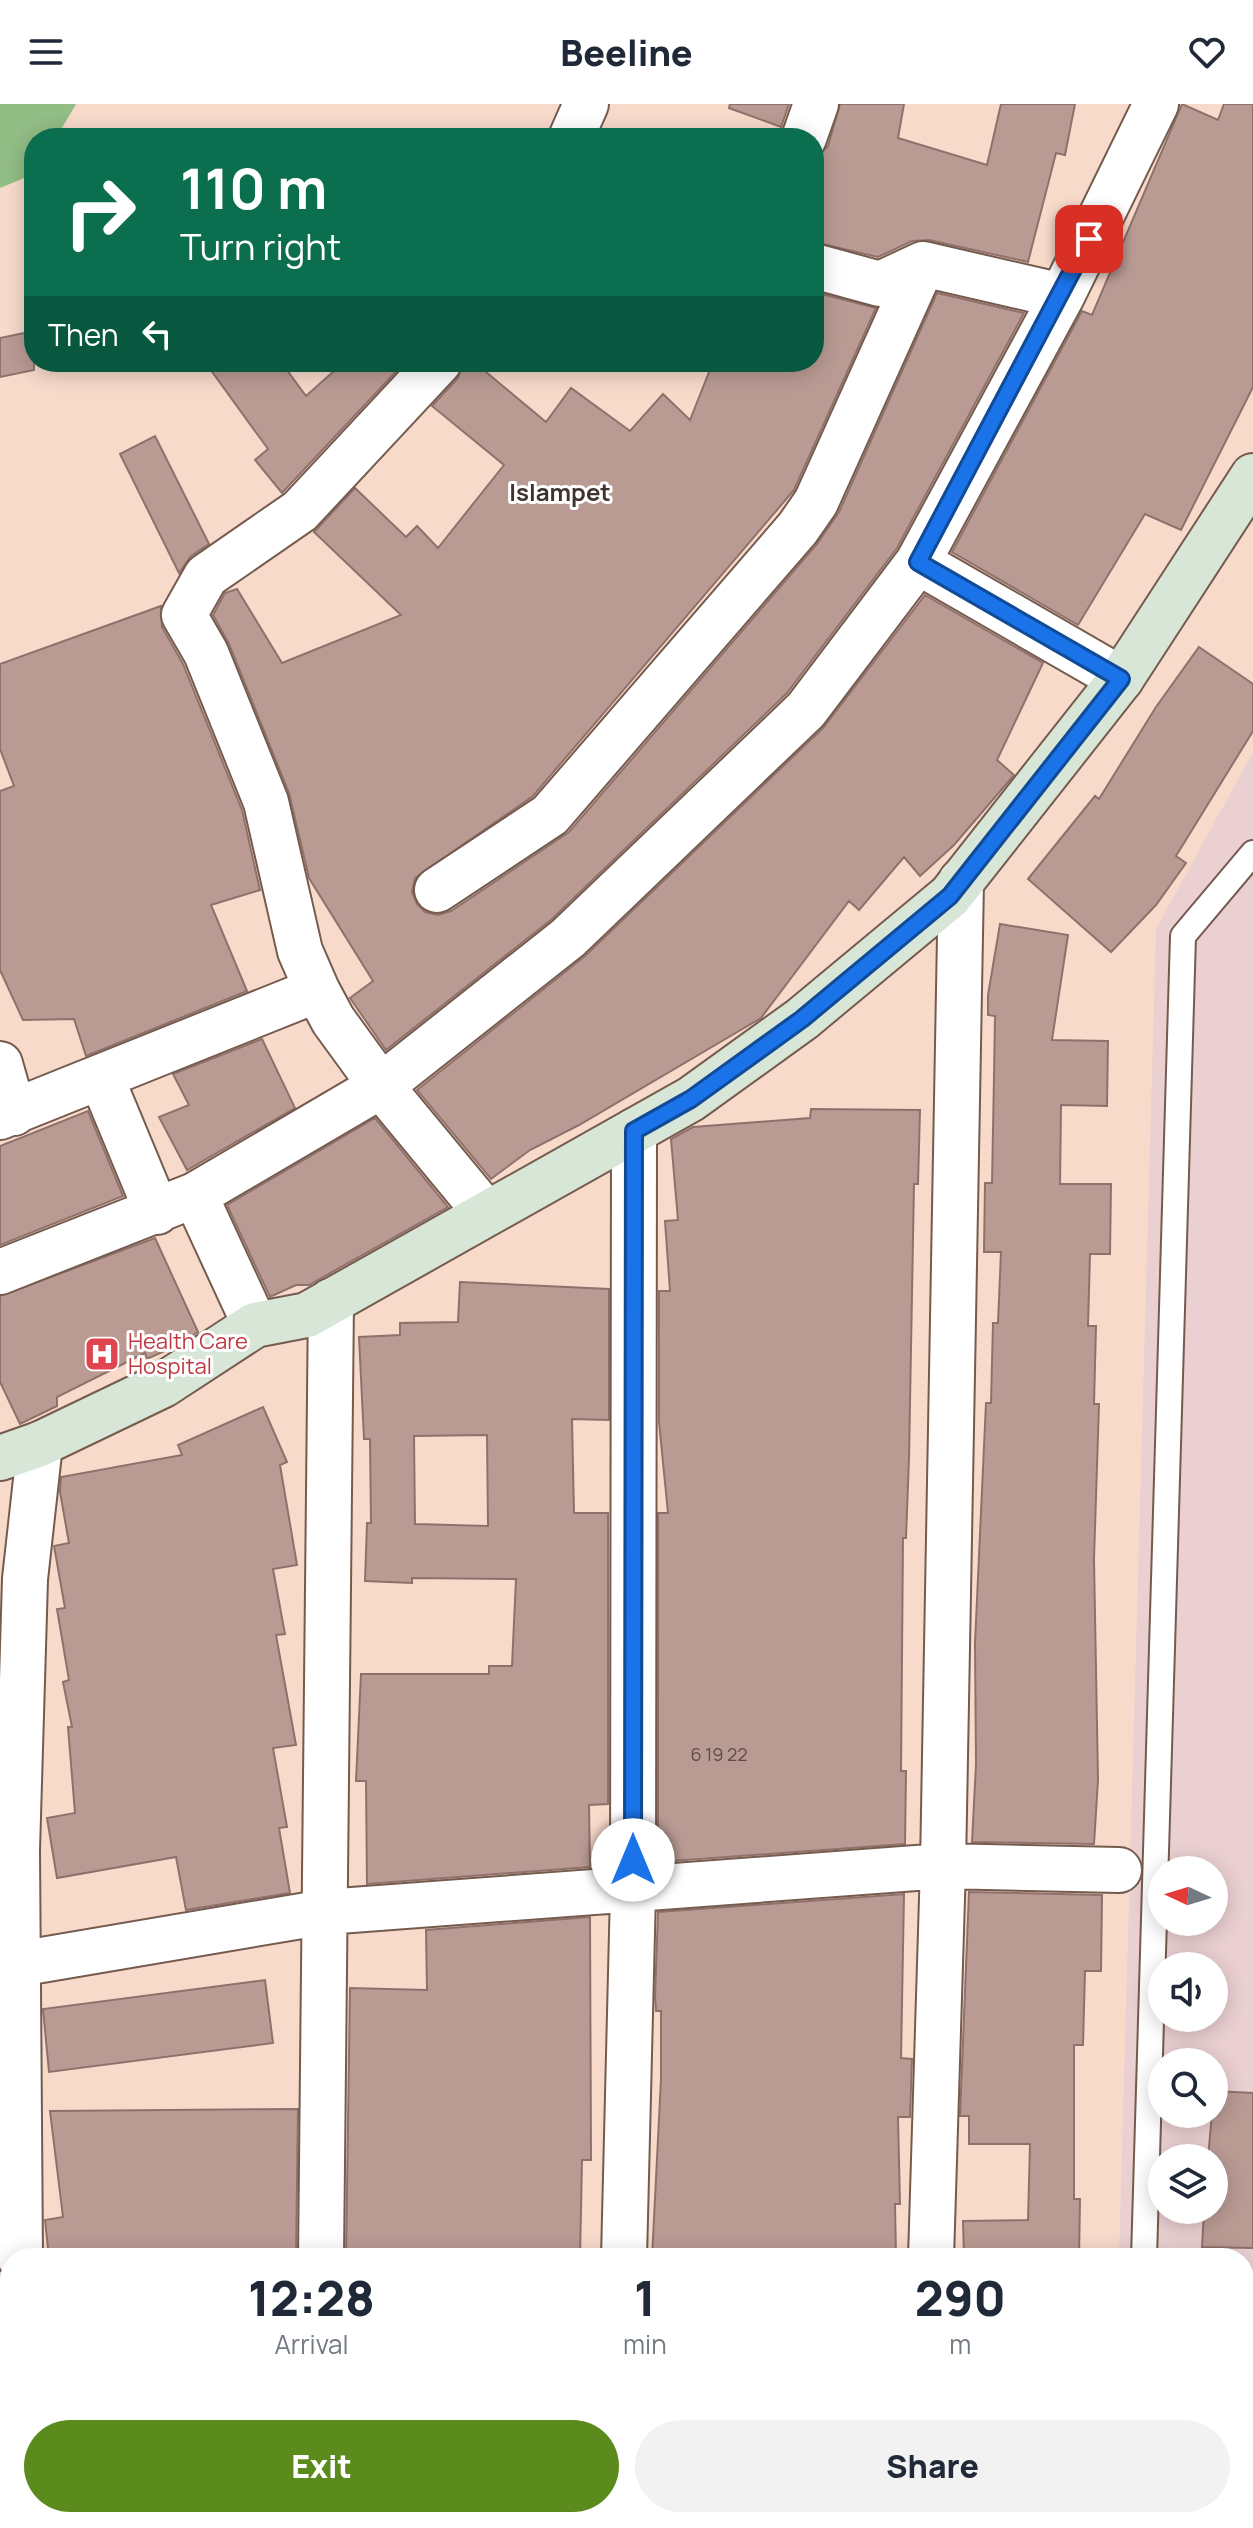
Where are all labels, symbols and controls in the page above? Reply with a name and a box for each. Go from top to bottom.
text: Beeline [560,28,693,77]
icon: menu [24,30,68,74]
icon: heart [1185,30,1229,74]
text: 110 m [180,149,327,226]
icon: right [48,160,152,264]
pin [1055,205,1123,273]
icon: arrive [1067,217,1111,261]
text: Turn right [180,222,341,271]
icon: left [135,312,179,356]
text: Then [48,314,119,355]
district label: Islampet [509,475,611,508]
place label: Health Care Hospital [128,1326,248,1381]
hospital icon: Health Care Hospital [83,1335,121,1373]
house number: 6 19 22 [690,1742,748,1766]
position arrow [591,1818,675,1902]
north arrow [1148,1856,1228,1936]
map controls [1148,1856,1228,2224]
button: sound [1148,1952,1228,2032]
button: search [1148,2048,1228,2128]
button: layers [1148,2144,1228,2224]
text: 12:28 [248,2265,375,2330]
text: 1 [634,2265,656,2330]
text: 290 [915,2265,1006,2330]
text: Arrival [274,2326,349,2362]
text: min [623,2326,667,2362]
text: m [949,2326,971,2362]
button: Exit [24,2420,619,2512]
button: Share [635,2420,1230,2512]

